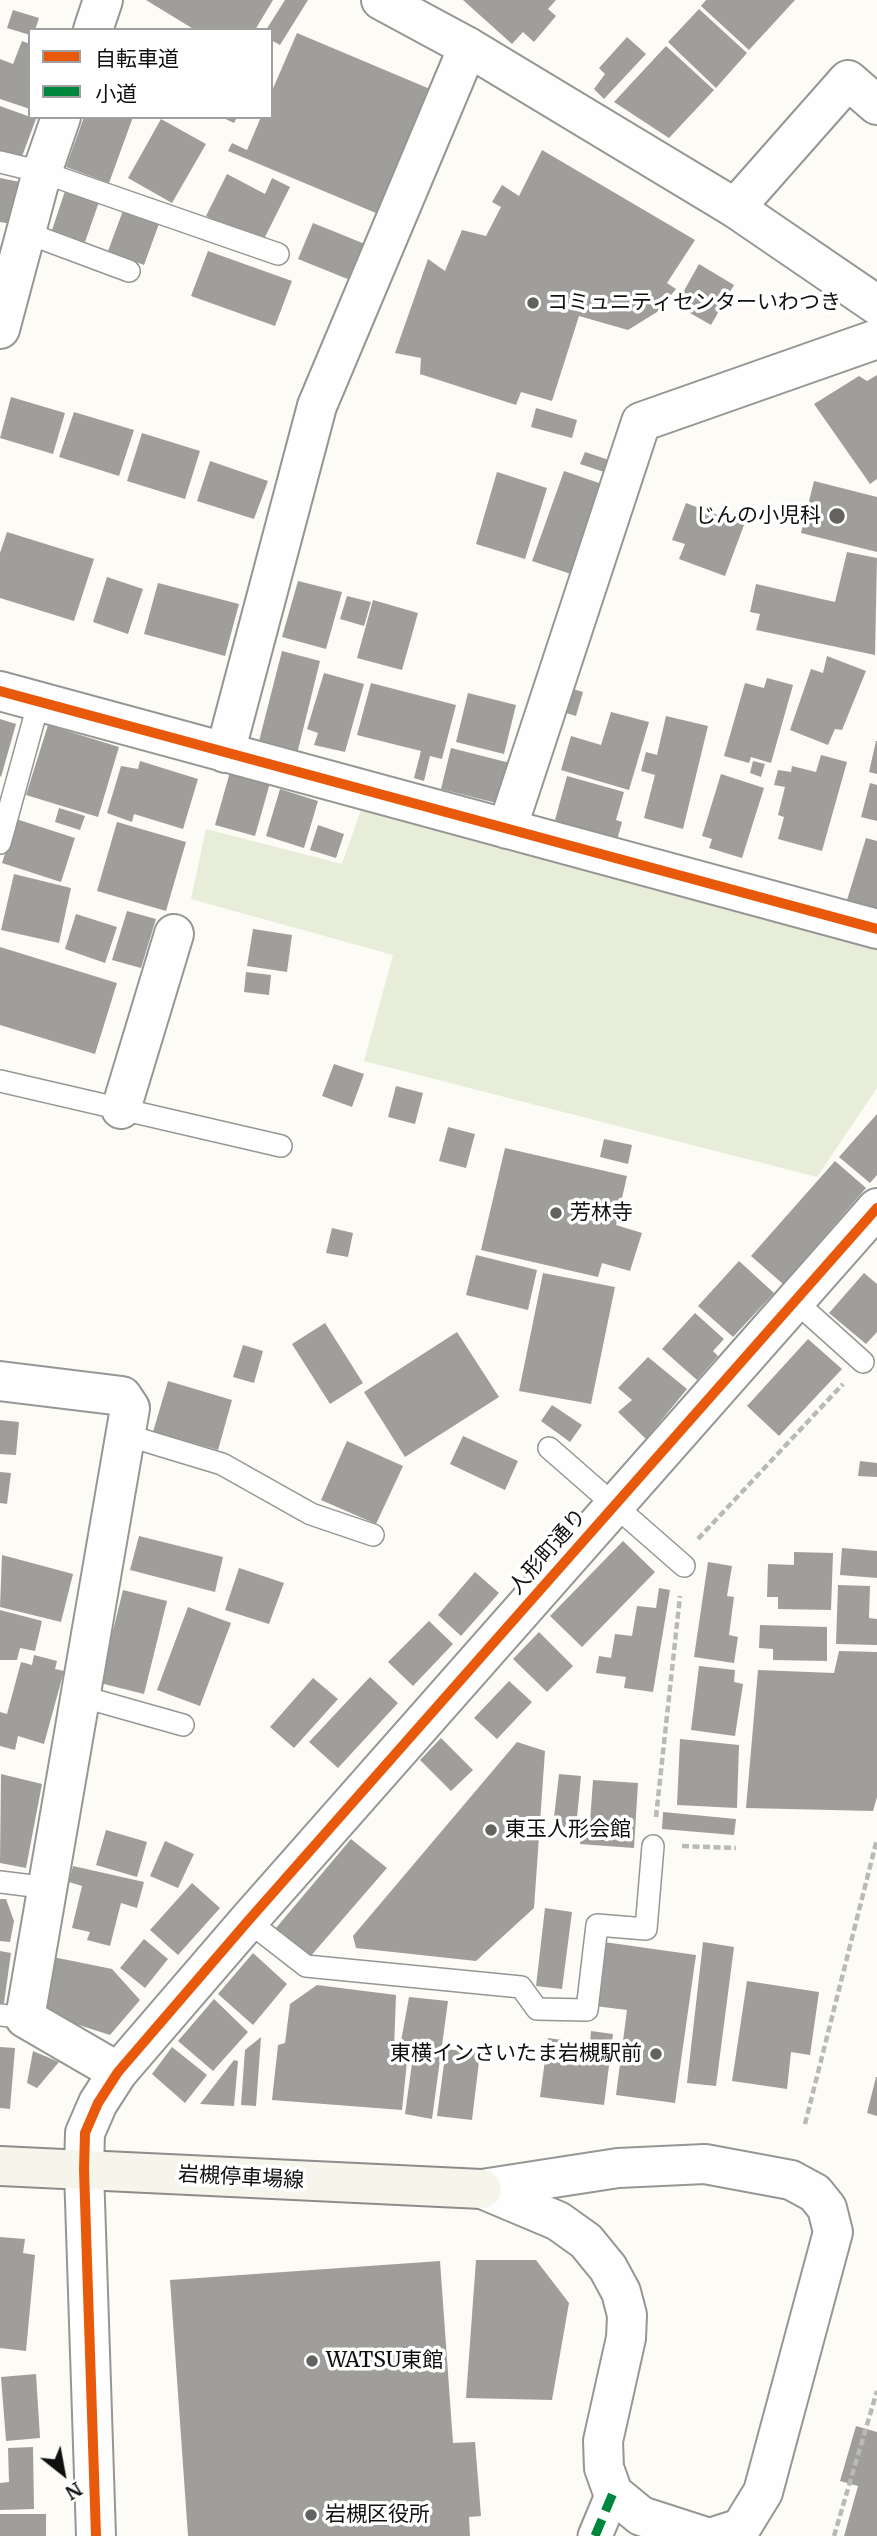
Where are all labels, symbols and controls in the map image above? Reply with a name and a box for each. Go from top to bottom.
legend [28,28,273,119]
text: 自転車道 [95,45,179,72]
text: 小道 [95,80,137,107]
place label: コミュニティセンターいわつき [547,290,841,316]
marker: コミュニティセンターいわつき [525,295,541,311]
place label: じんの小児科 [695,503,821,529]
marker: じんの小児科 [827,506,847,526]
place label: 芳林寺 [570,1200,633,1226]
marker: 芳林寺 [548,1205,564,1221]
street label: 人形町通り [504,1504,592,1600]
place label: 東玉人形会館 [505,1817,631,1843]
marker: 東玉人形会館 [483,1822,499,1838]
place label: 東横インさいたま岩槻駅前 [390,2041,642,2067]
marker: 東横インさいたま岩槻駅前 [648,2046,664,2062]
street label: 岩槻停車場線 [177,2162,305,2194]
place label: WATSU東館 [326,2348,443,2374]
marker: WATSU東館 [304,2353,320,2369]
north arrow [28,2438,98,2508]
text: N [61,2477,86,2505]
place label: 岩槻区役所 [325,2502,430,2528]
marker: 岩槻区役所 [303,2507,319,2523]

